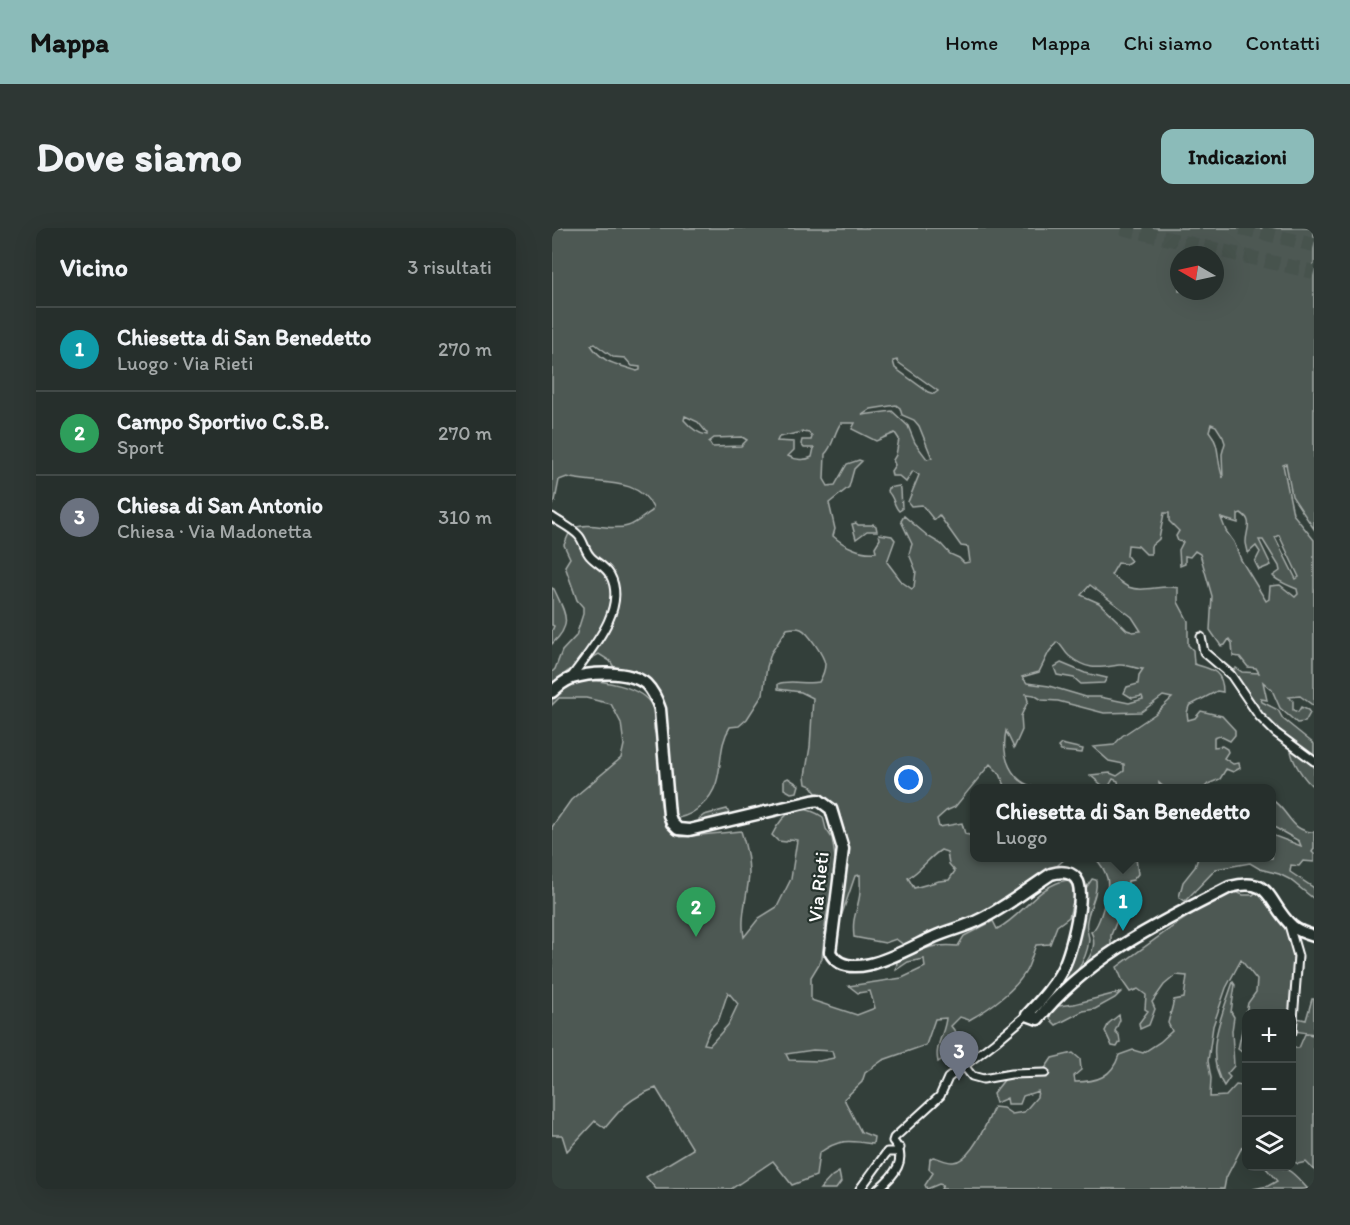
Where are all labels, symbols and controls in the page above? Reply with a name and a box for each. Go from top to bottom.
text: Mappa [30,25,109,59]
text: Home [945,30,998,55]
text: Mappa [1031,30,1090,55]
text: Chi siamo [1123,30,1212,55]
text: Contatti [1245,30,1320,55]
button: Indicazioni [1161,129,1314,184]
text: Dove siamo [36,131,242,182]
north arrow [1170,246,1224,300]
text: Vicino [60,251,128,283]
text: 3 risultati [408,255,492,279]
text: Chiesetta di San Benedetto [117,324,371,351]
text: 1 [75,337,84,361]
text: 270 m [438,337,492,361]
text: Luogo · Via Rieti [117,351,253,375]
text: Campo Sportivo C.S.B. [117,408,329,435]
text: 2 [74,421,85,445]
text: 270 m [438,421,492,445]
text: Sport [117,435,164,459]
text: Chiesa di San Antonio [117,492,323,519]
text: 3 [74,505,85,529]
text: 310 m [438,505,492,529]
text: Chiesa · Via Madonetta [117,519,312,543]
your location [894,765,923,794]
popup [970,784,1276,862]
text: Chiesetta di San Benedetto [996,798,1250,825]
text: Luogo [996,825,1047,849]
street label: Via Rieti [802,850,834,924]
pin: 1 [1104,882,1142,931]
pin: 2 [676,888,716,937]
map controls [1242,1009,1296,1171]
button: + [1242,1009,1296,1063]
pin: 3 [940,1032,978,1081]
button: − [1242,1063,1296,1117]
button: layers [1242,1117,1296,1171]

